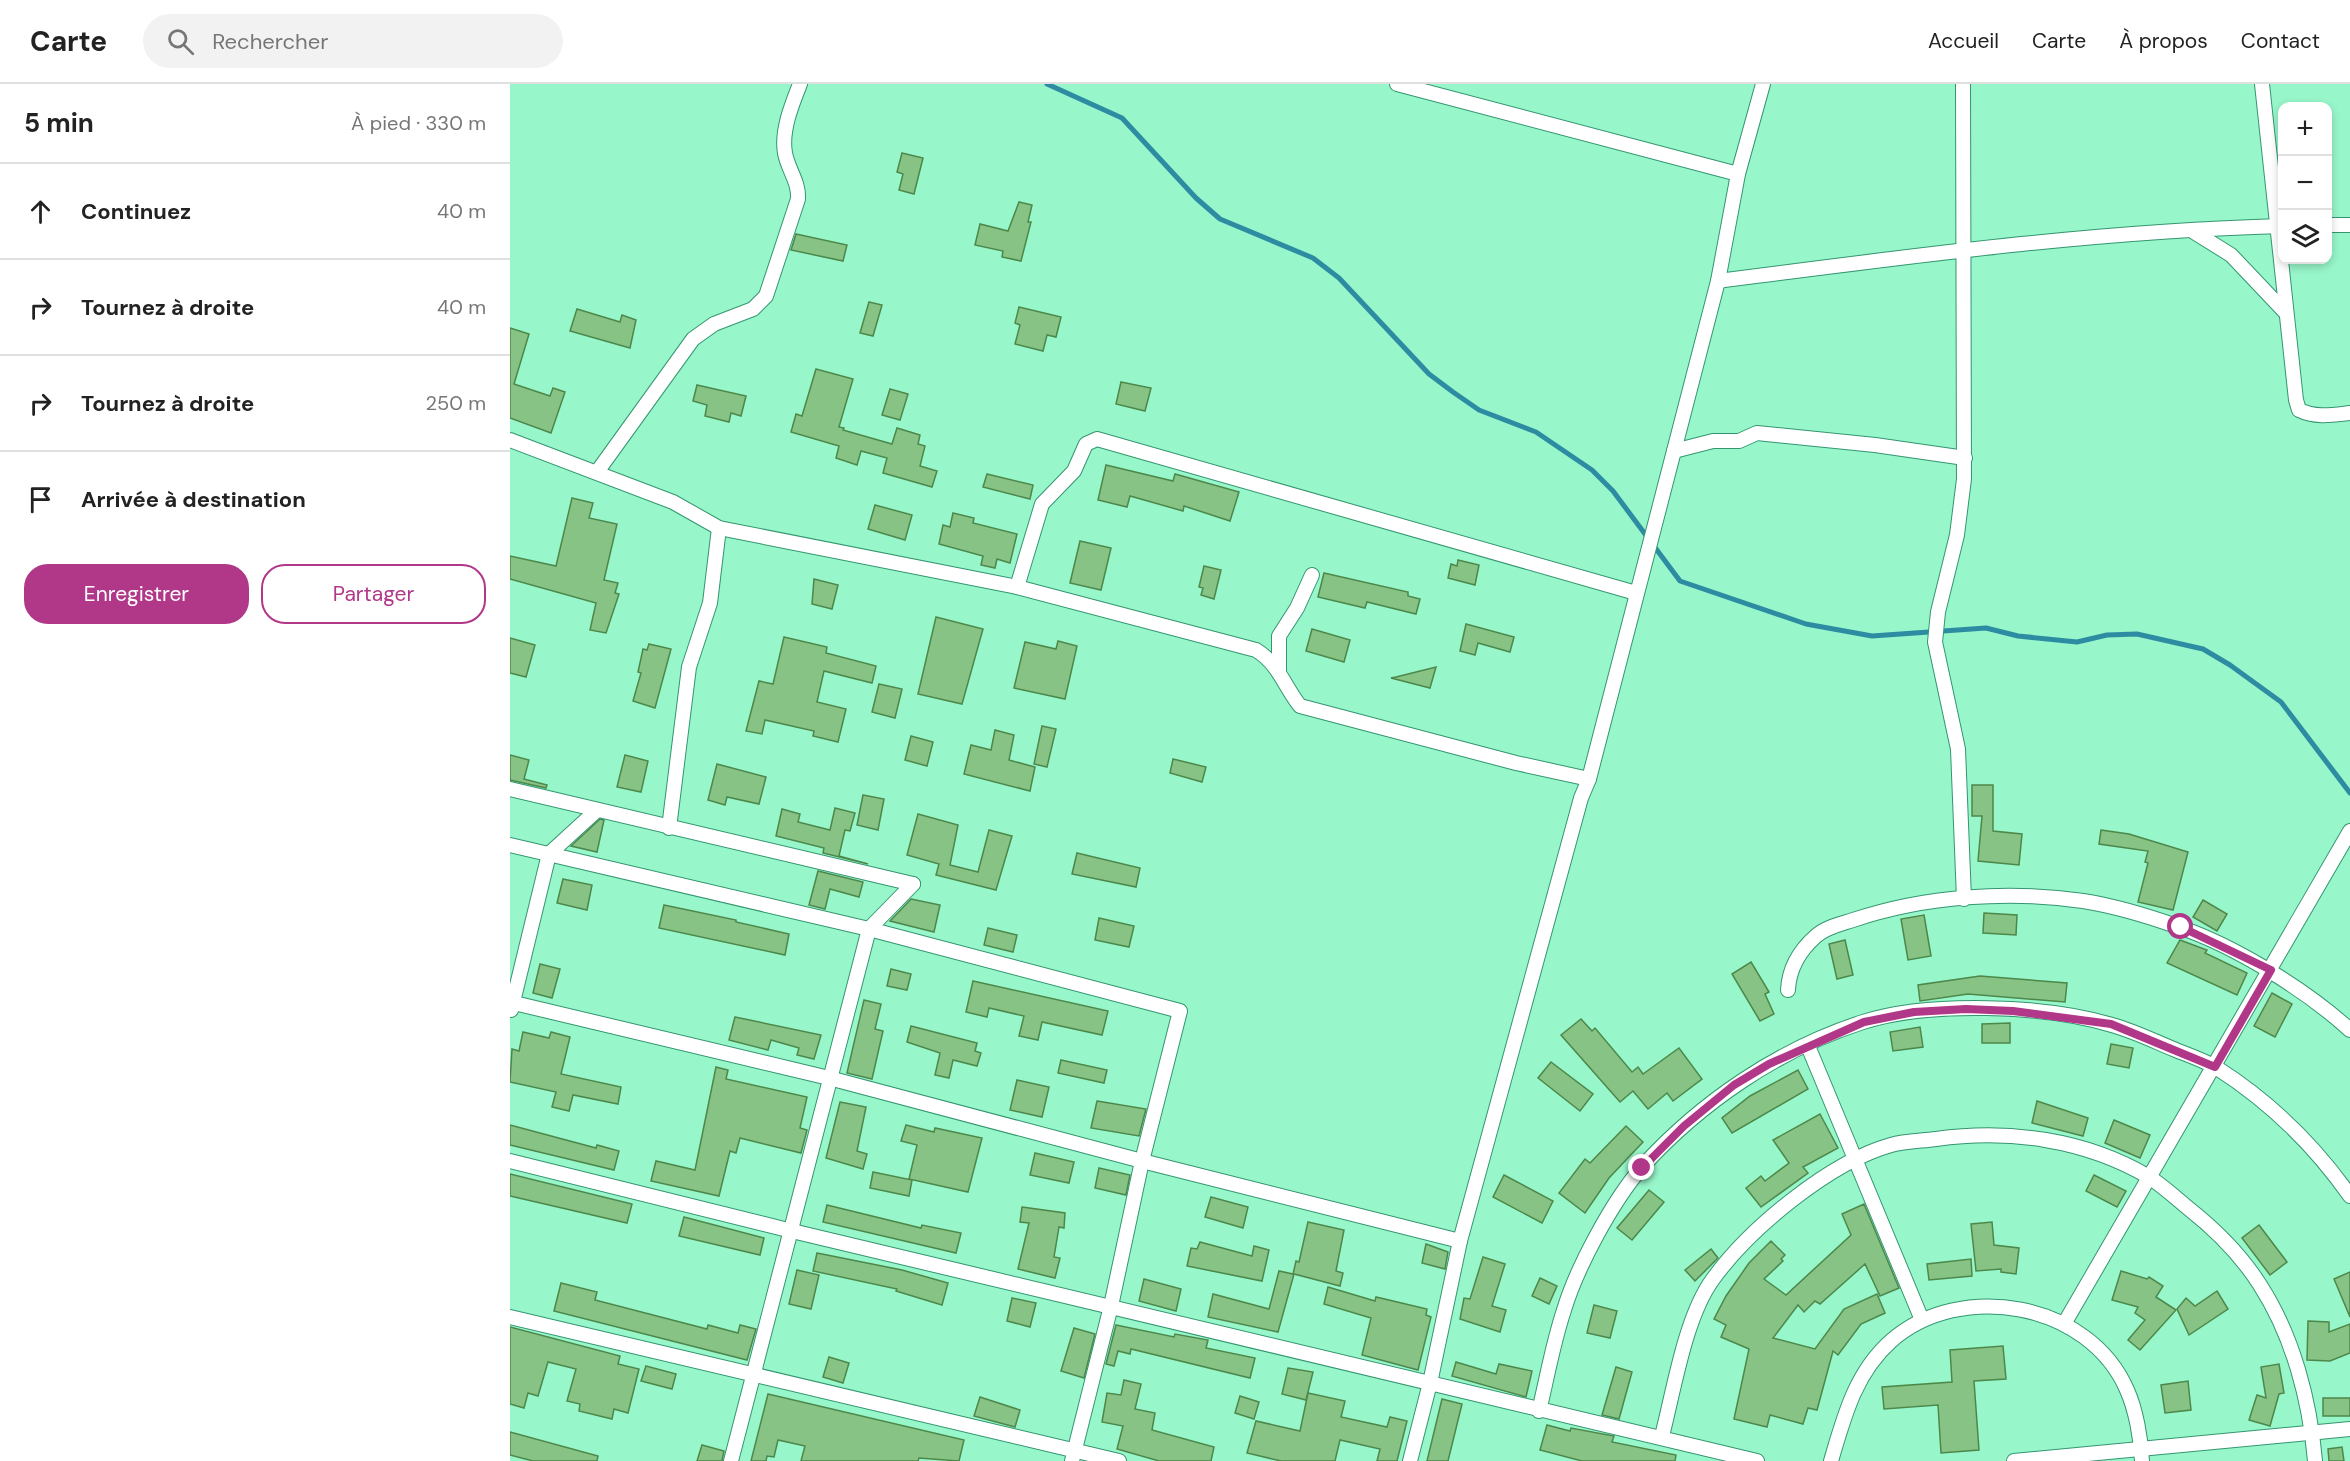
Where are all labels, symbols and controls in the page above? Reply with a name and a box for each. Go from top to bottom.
search box [143,14,563,68]
text: Carte [30,23,107,60]
icon: search [164,25,197,58]
text: Rechercher [212,27,328,56]
text: Accueil [1928,27,1999,55]
text: Carte [2032,27,2086,55]
text: À propos [2119,27,2208,55]
text: Contact [2241,27,2320,55]
map controls [2278,102,2332,264]
button: + [2278,102,2332,156]
text: 5 min [24,106,94,140]
text: À pied · 330 m [351,110,486,136]
button: − [2278,156,2332,210]
icon: ahead [24,195,57,228]
text: Continuez [81,197,191,226]
text: 40 m [437,198,486,224]
button: layers [2278,210,2332,264]
icon: right [24,291,57,324]
text: Tournez à droite [81,293,254,322]
text: 40 m [437,294,486,320]
icon: right [24,387,57,420]
text: Tournez à droite [81,389,254,418]
text: 250 m [425,390,486,416]
icon: arrive [24,483,57,516]
text: Arrivée à destination [81,485,306,514]
button: Enregistrer [24,564,249,624]
button: Partager [261,564,486,624]
route start [2167,913,2193,939]
route end [1628,1154,1654,1180]

